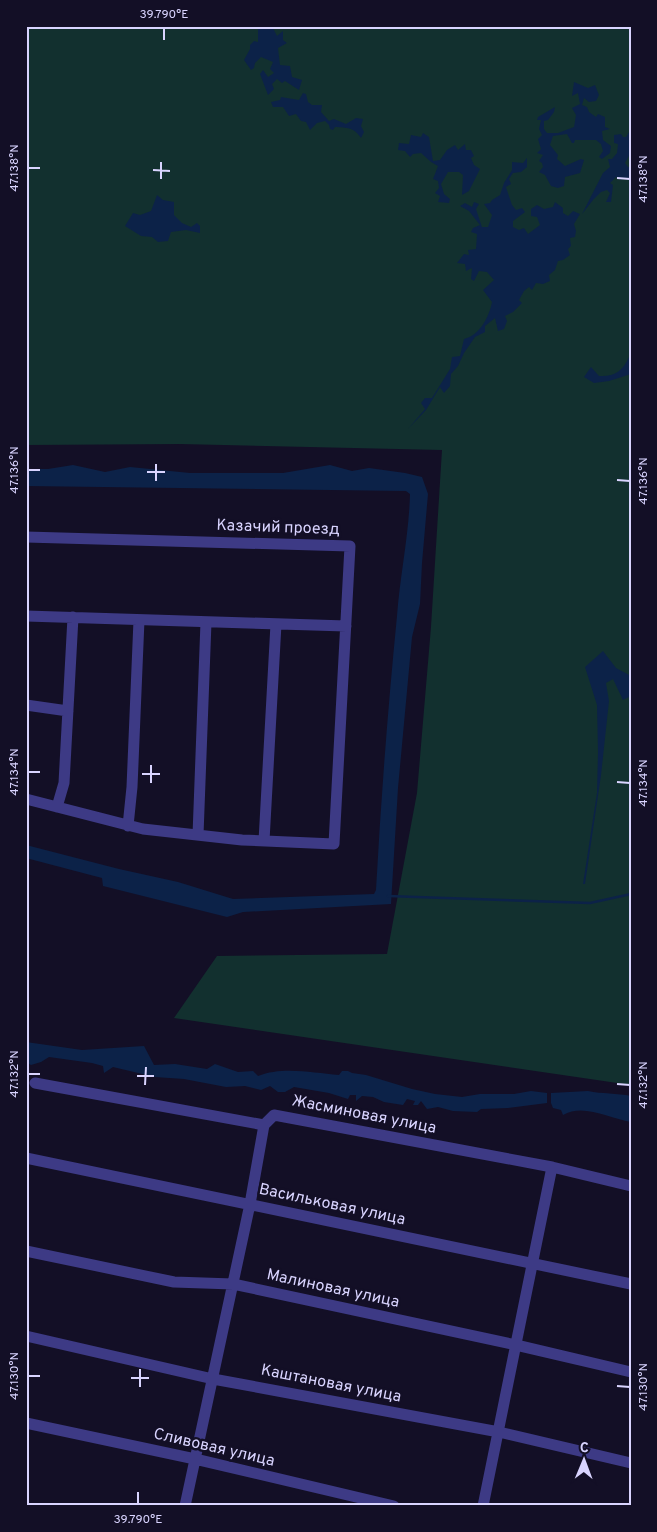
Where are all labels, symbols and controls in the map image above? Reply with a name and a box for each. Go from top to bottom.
text: 39.790°E [140,7,188,23]
text: 47.138°N [7,144,23,192]
text: 47.138°N [636,155,652,203]
text: 47.136°N [7,446,23,494]
text: 47.136°N [636,457,652,505]
street label: Казачий проезд [216,516,340,540]
text: 47.134°N [7,748,23,796]
text: 47.134°N [636,759,652,807]
text: 47.132°N [7,1050,23,1098]
text: 47.132°N [636,1061,652,1109]
street label: Жасминовая улица [290,1091,438,1139]
street label: Васильковая улица [257,1180,407,1230]
street label: Малиновая улица [265,1265,401,1313]
text: 47.130°N [7,1352,23,1400]
street label: Каштановая улица [259,1361,403,1407]
text: 47.130°N [636,1363,652,1411]
street label: Сливовая улица [151,1424,277,1472]
north arrow [560,1434,610,1484]
text: С [580,1440,589,1457]
text: 39.790°E [114,1512,162,1528]

